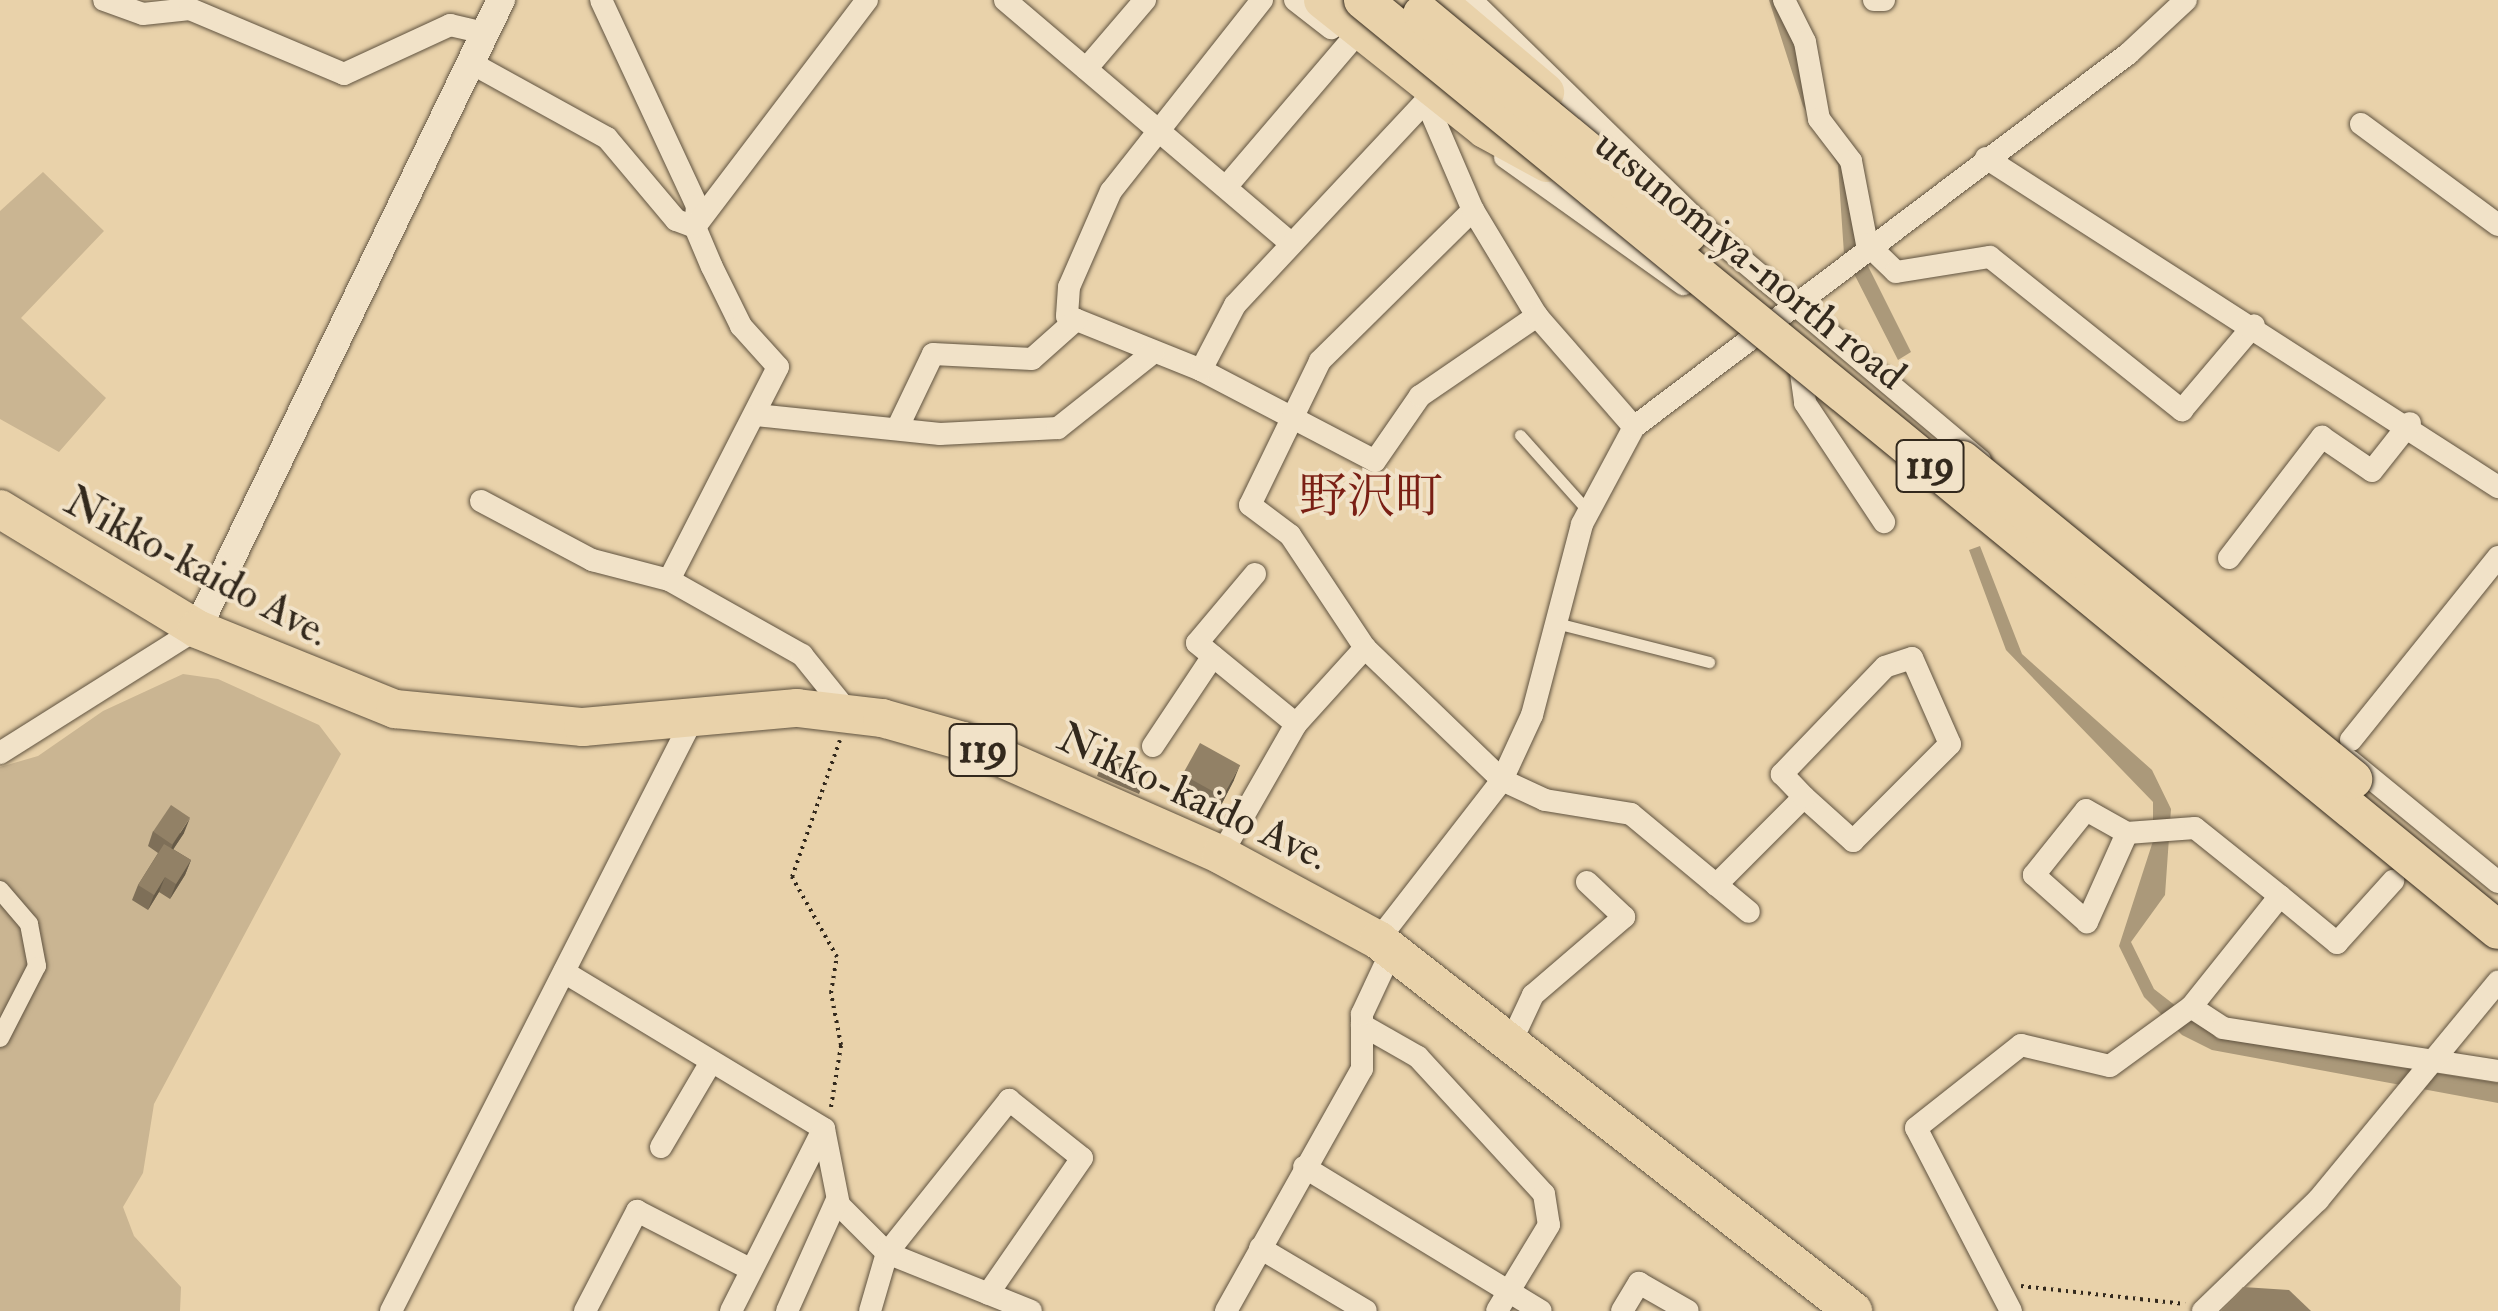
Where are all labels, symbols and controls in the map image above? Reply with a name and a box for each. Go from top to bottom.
street label: utsunomiya-north road [1584,119,1916,401]
road number: 119 [1895,431,1965,501]
district label: 野沢町 [1299,469,1443,527]
street label: Nikko-kaido Ave. [56,476,338,658]
street label: Nikko-kaido Ave. [1050,712,1336,882]
road number: 119 [948,715,1018,785]

